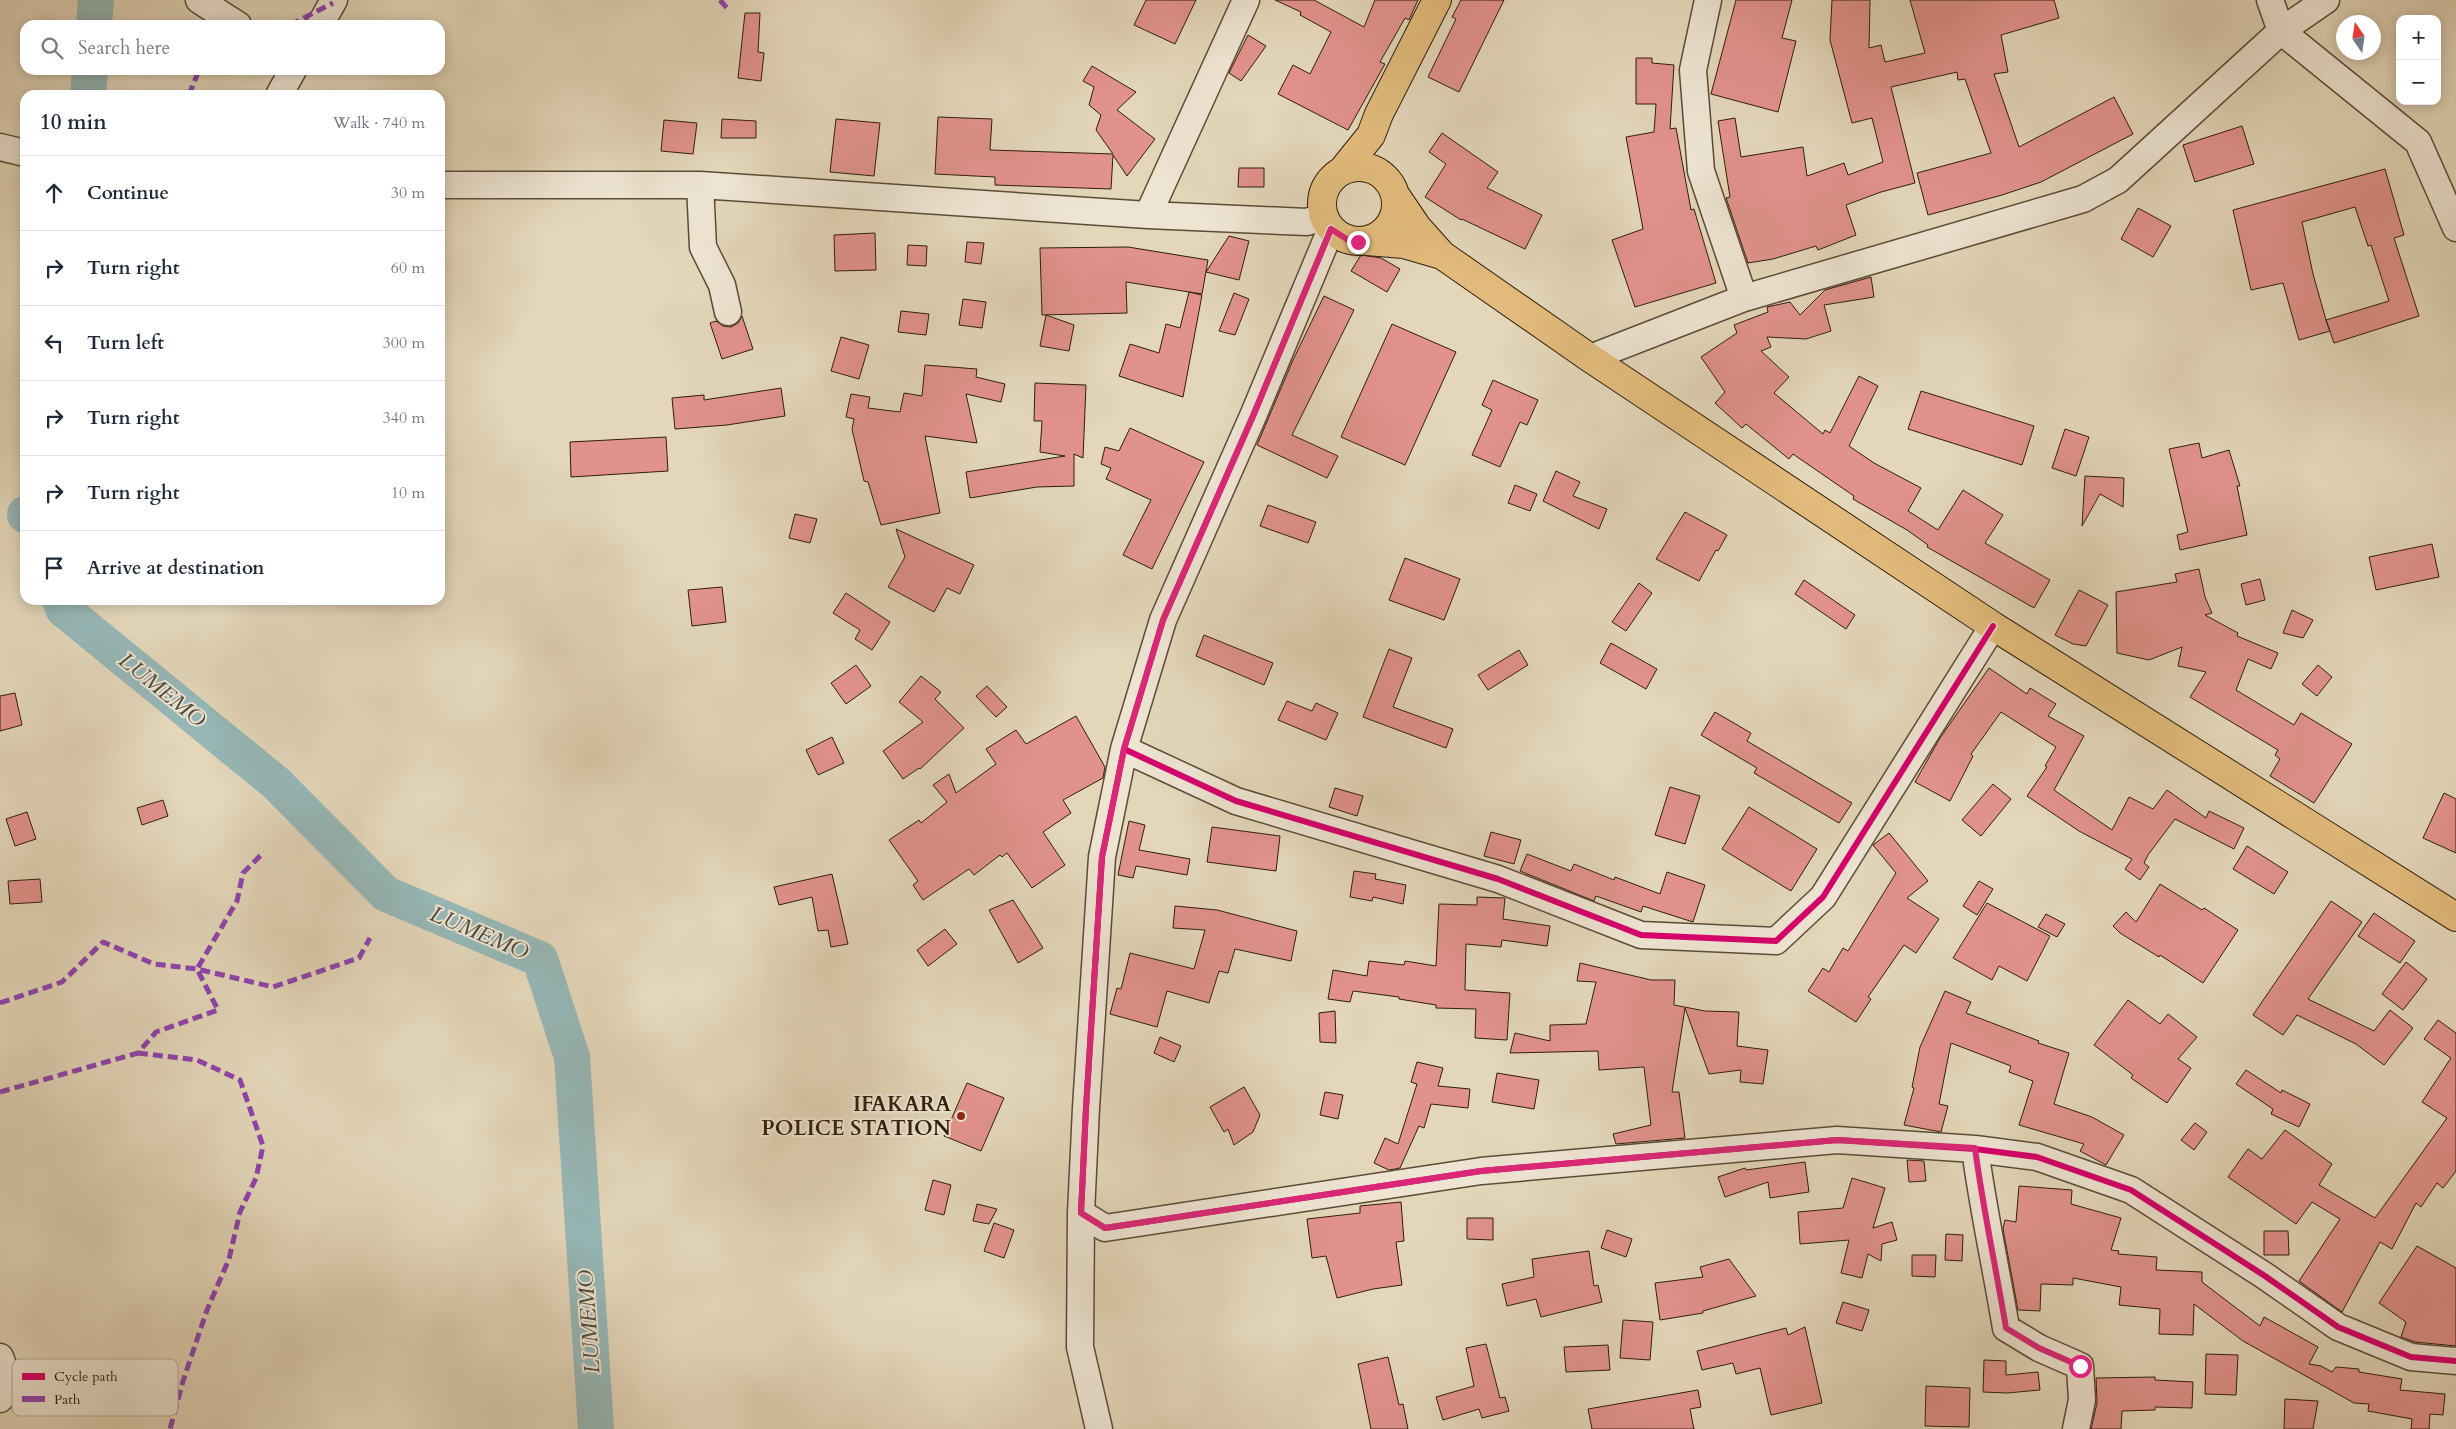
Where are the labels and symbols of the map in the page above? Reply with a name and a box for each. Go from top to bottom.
north arrow [2336,15,2381,60]
route end [1347,231,1370,254]
water label: LUMEMO [112,646,212,735]
water label: LUMEMO [425,899,533,967]
place label: IFAKARA POLICE STATION [761,1090,951,1143]
marker: IFAKARA POLICE STATION [955,1110,967,1122]
water label: LUMEMO [570,1269,608,1375]
route start [2069,1355,2092,1378]
legend [12,1359,178,1416]
text: Cycle path [54,1367,118,1386]
text: Path [54,1390,81,1409]

